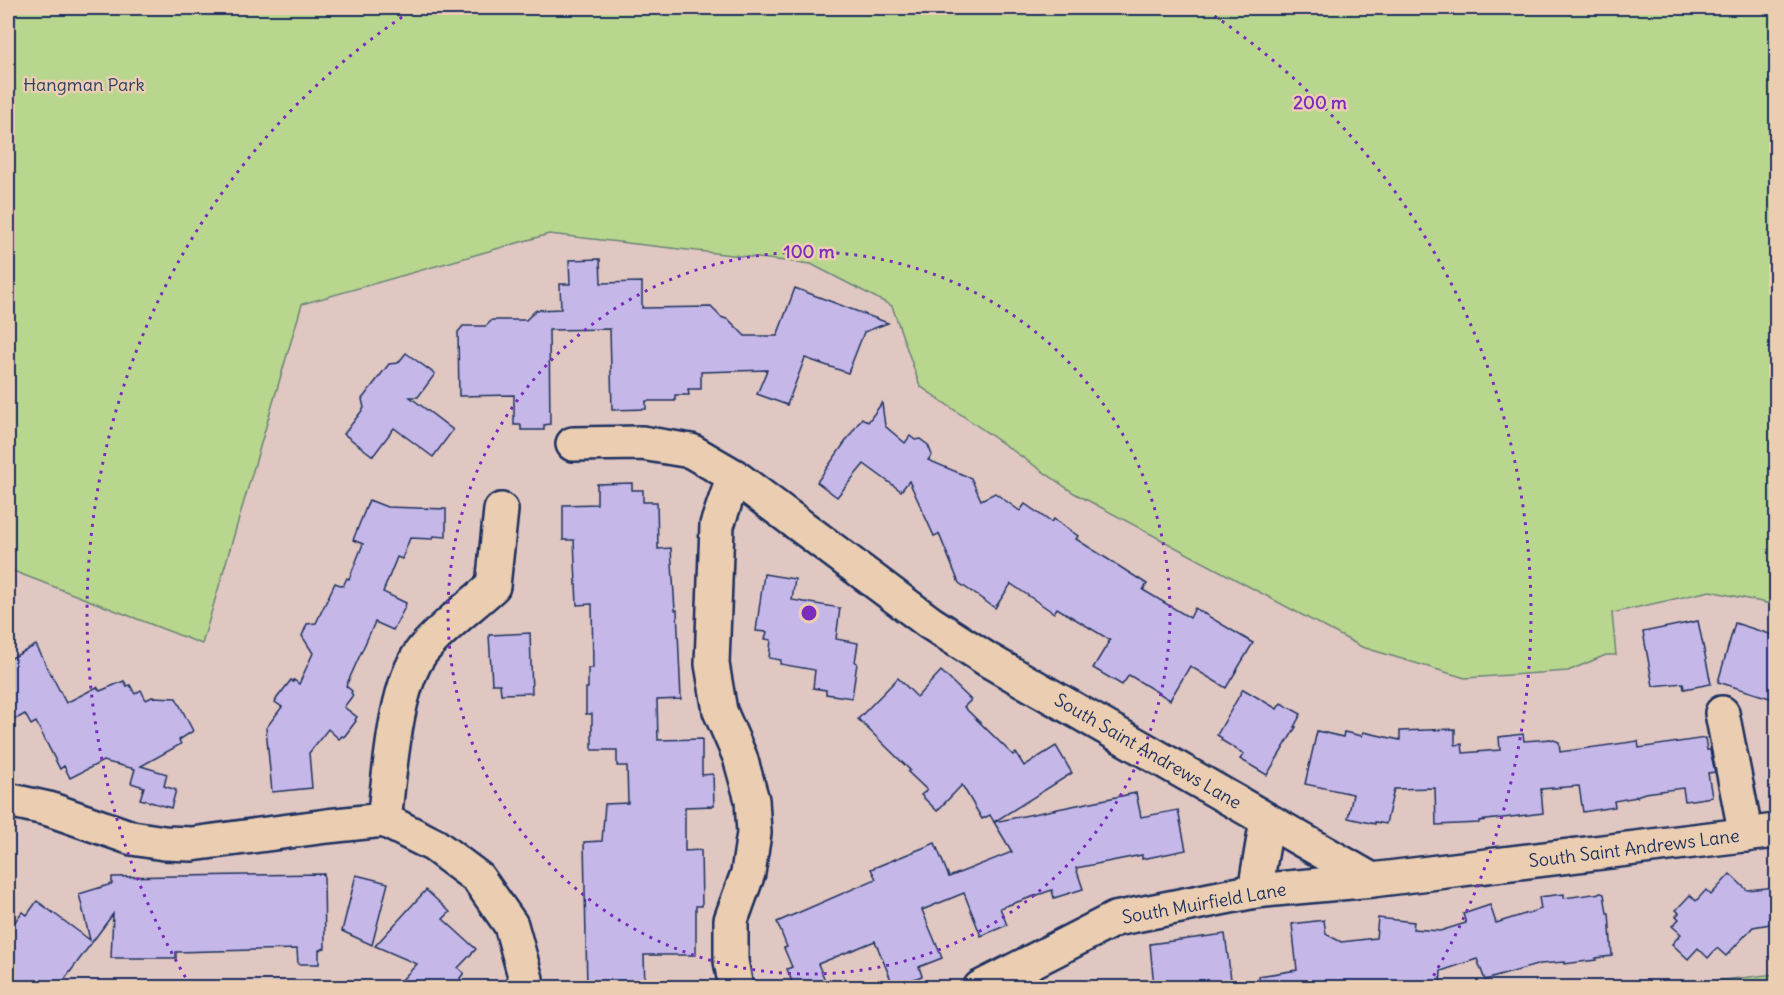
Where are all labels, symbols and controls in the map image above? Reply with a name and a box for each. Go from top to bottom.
park label: Hangman Park [23,73,145,96]
text: 200 m [1293,91,1347,114]
text: 100 m [784,240,835,263]
centre of rings [799,603,819,623]
street label: South Saint Andrews Lane [1050,688,1246,814]
street label: South Saint Andrews Lane [1527,824,1741,872]
street label: South Muirfield Lane [1120,877,1288,929]

